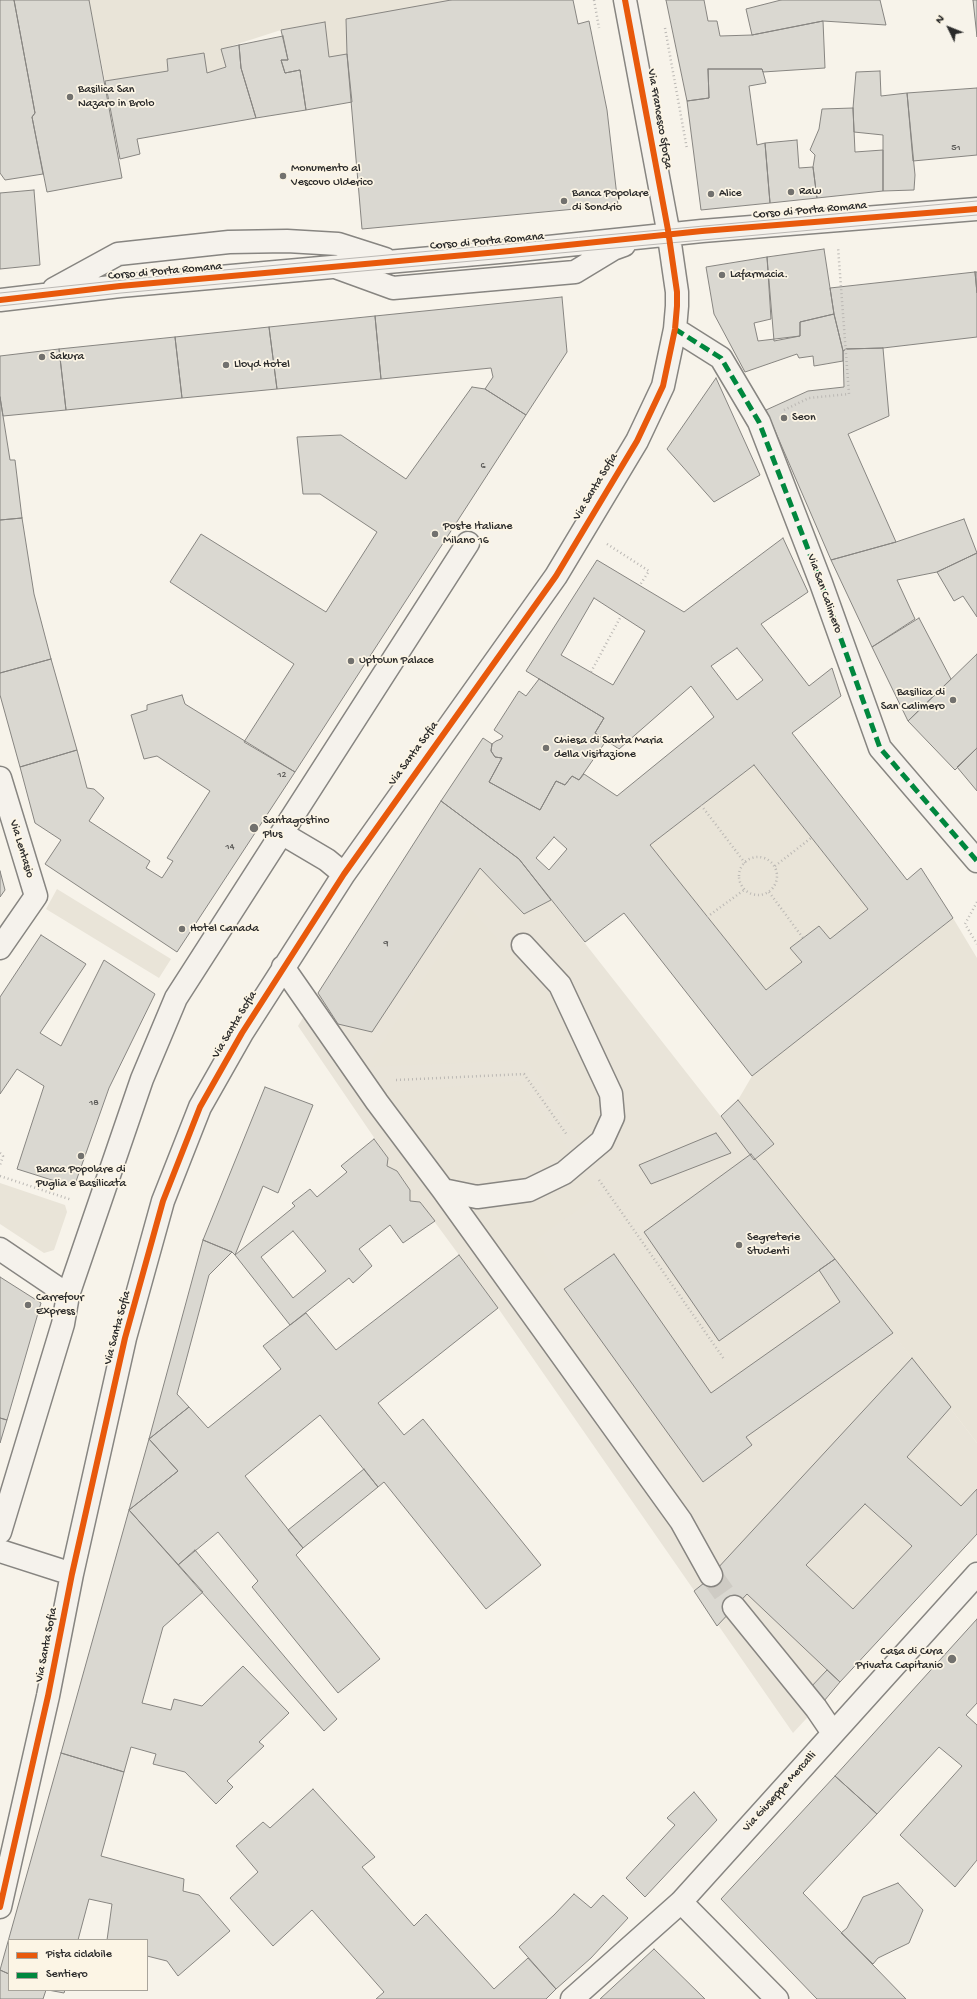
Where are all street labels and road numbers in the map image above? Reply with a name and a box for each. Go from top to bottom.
street label: Via Francesco Sforza [643,68,675,170]
street label: Corso di Porta Romana [752,199,868,223]
street label: Corso di Porta Romana [429,230,545,254]
street label: Corso di Porta Romana [107,260,223,284]
street label: Via Santa Sofia [570,451,622,523]
street label: Via San Calimero [803,552,845,636]
street label: Via Santa Sofia [386,719,442,789]
street label: Via Lentasio [5,818,37,880]
street label: Via Santa Sofia [209,989,261,1061]
street label: Via Santa Sofia [101,1290,135,1366]
street label: Via Santa Sofia [33,1606,61,1684]
street label: Via Giuseppe Mercalli [740,1749,820,1835]

